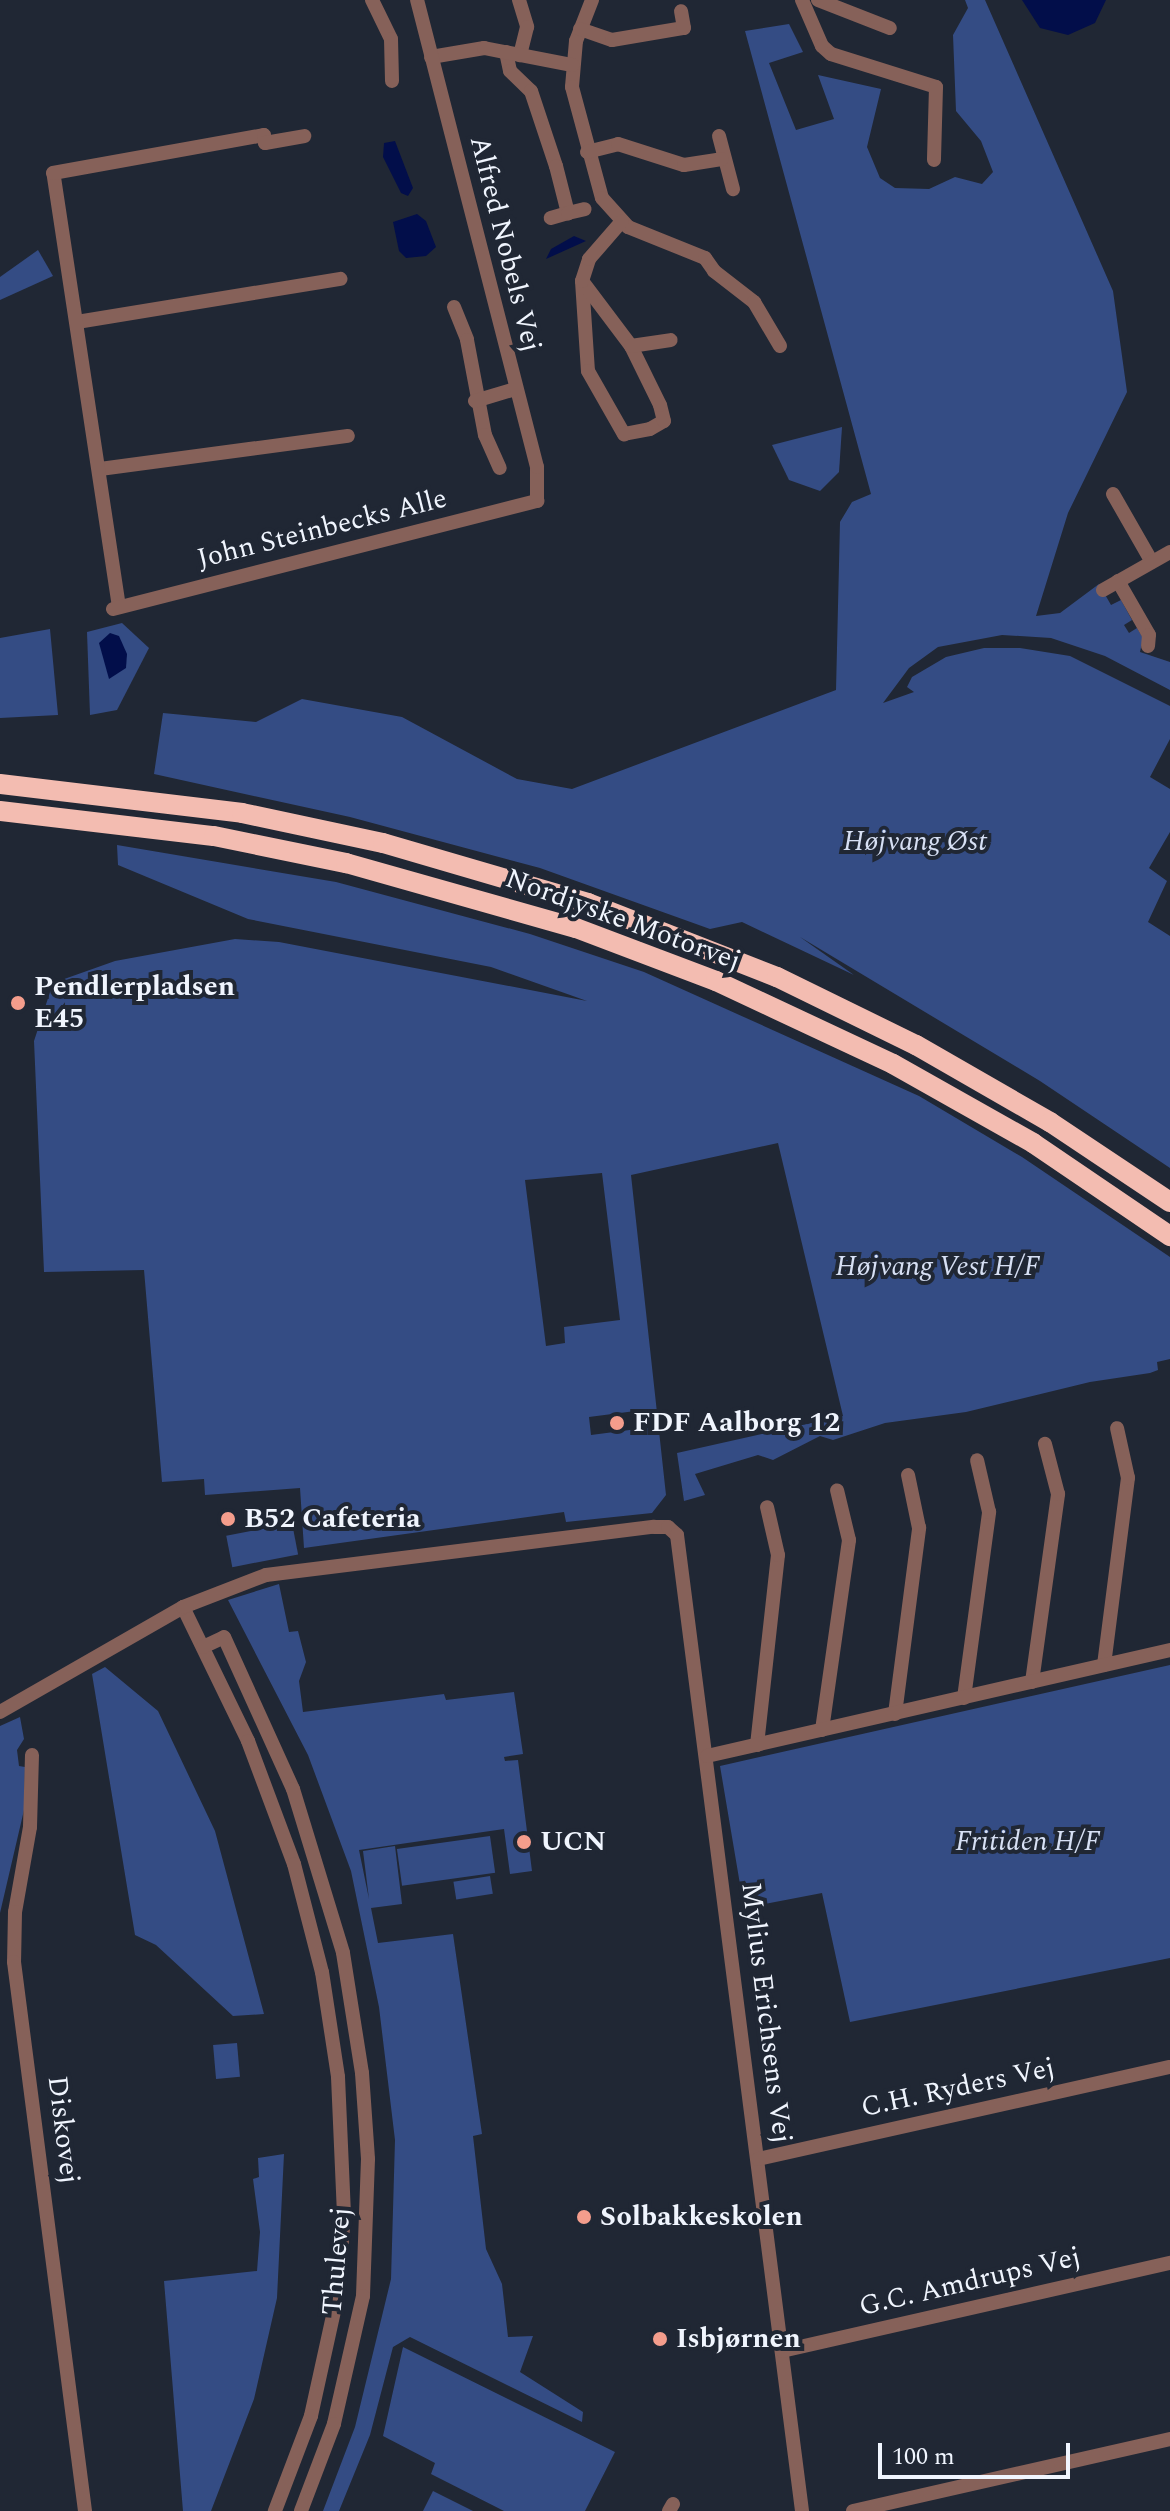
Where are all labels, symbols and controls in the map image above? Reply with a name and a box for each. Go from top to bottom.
street label: Alfred Nobels Vej [462,132,548,356]
street label: John Steinbecks Alle [194,482,450,576]
park label: Højvang Øst [843,825,987,859]
street label: Nordjyske Motorvej [501,862,745,978]
place label: Pendlerpladsen E45 [34,970,235,1036]
marker: Pendlerpladsen E45 [9,994,27,1012]
park label: Højvang Vest H/F [835,1250,1041,1284]
place label: FDF Aalborg 12 [633,1406,840,1440]
marker: FDF Aalborg 12 [608,1414,626,1432]
place label: B52 Cafeteria [244,1502,421,1536]
marker: B52 Cafeteria [219,1510,237,1528]
place label: UCN [540,1825,606,1859]
park label: Fritiden H/F [955,1825,1101,1859]
marker: UCN [515,1833,533,1851]
street label: Mylius Erichsens Vej [733,1881,799,2145]
street label: C.H. Ryders Vej [858,2051,1058,2125]
street label: Diskovej [40,2074,86,2186]
place label: Solbakkeskolen [600,2200,803,2234]
street label: Thulevej [316,2206,358,2316]
marker: Solbakkeskolen [575,2208,593,2226]
street label: G.C. Amdrups Vej [856,2240,1084,2324]
place label: Isbjørnen [676,2322,801,2356]
marker: Isbjørnen [651,2330,669,2348]
scale bar [882,2427,1074,2477]
text: 100 m [892,2439,955,2475]

